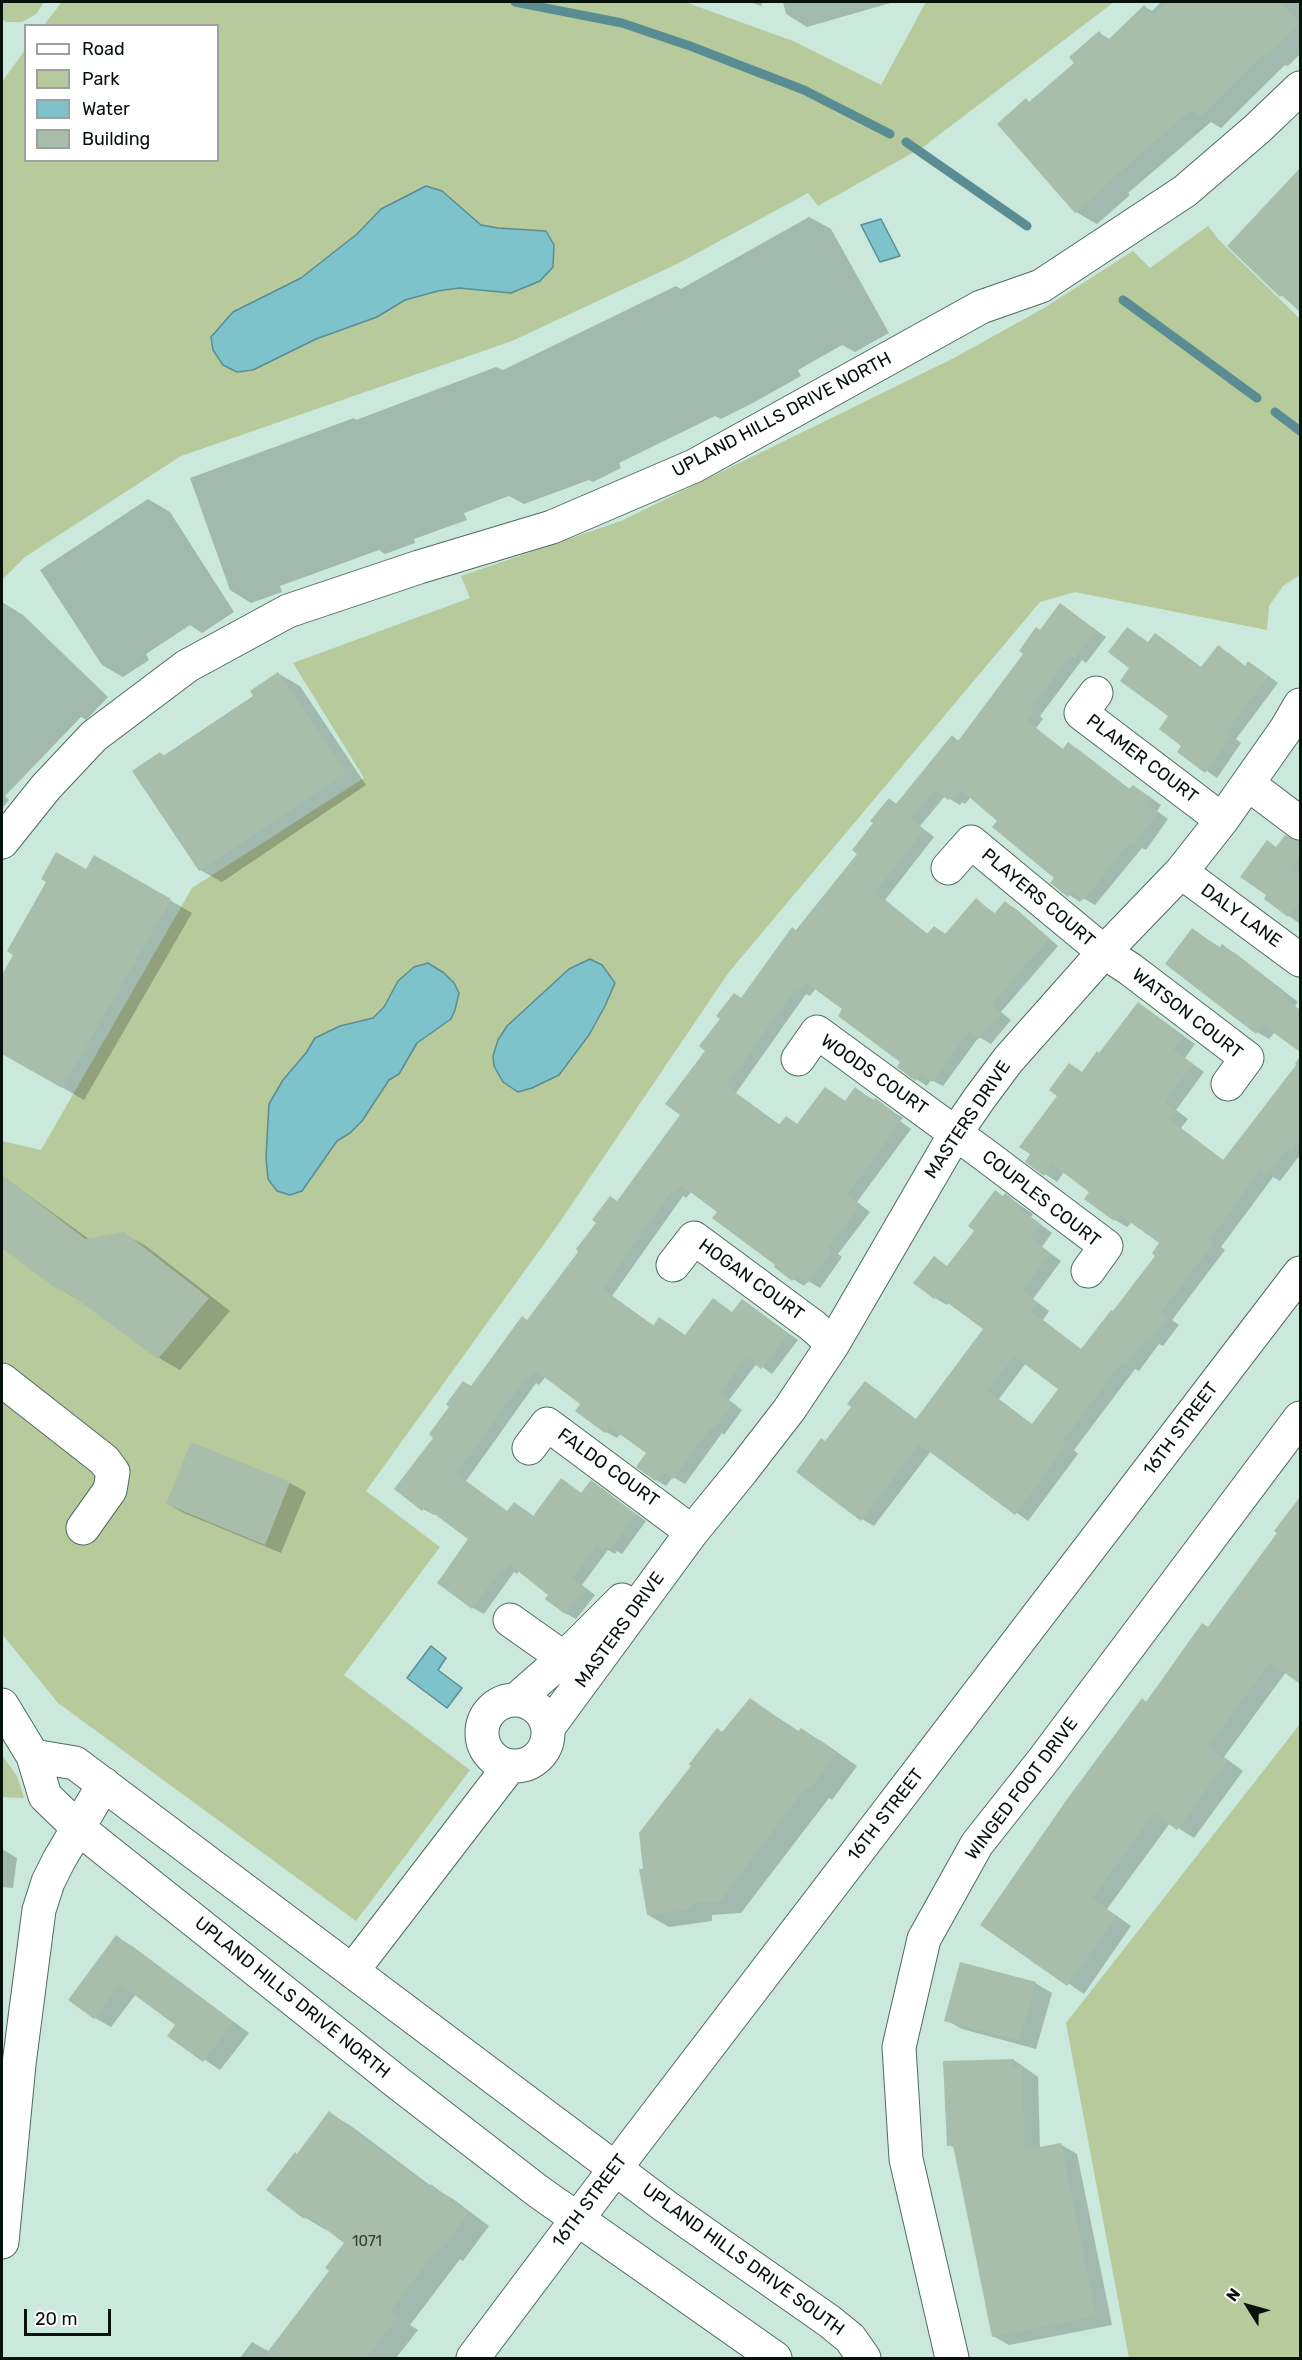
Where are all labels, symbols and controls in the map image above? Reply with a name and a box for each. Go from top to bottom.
legend [24,24,219,162]
text: Road [82,38,125,60]
text: Park [82,68,119,90]
text: Water [82,98,130,120]
text: Building [82,128,150,150]
street label: UPLAND HILLS DRIVE NORTH [669,348,895,482]
street label: PLAMER COURT [1082,710,1202,808]
street label: PLAYERS COURT [977,844,1099,952]
street label: DALY LANE [1197,880,1285,952]
street label: WATSON COURT [1127,964,1247,1064]
street label: WOODS COURT [816,1030,932,1120]
street label: MASTERS DRIVE [921,1057,1015,1183]
street label: COUPLES COURT [978,1146,1104,1252]
street label: HOGAN COURT [694,1235,808,1325]
street label: 16TH STREET [1139,1378,1223,1480]
street label: FALDO COURT [553,1424,663,1512]
street label: MASTERS DRIVE [571,1568,669,1692]
street label: WINGED FOOT DRIVE [961,1713,1083,1865]
street label: 16TH STREET [843,1765,929,1865]
street label: UPLAND HILLS DRIVE NORTH [190,1912,394,2084]
street label: 16TH STREET [548,2150,632,2252]
street label: UPLAND HILLS DRIVE SOUTH [638,2179,848,2341]
house number: 1071 [352,2233,382,2251]
north arrow [1218,2276,1278,2336]
text: N [1222,2285,1244,2305]
scale bar [27,2297,114,2335]
text: 20 m [35,2308,77,2330]

